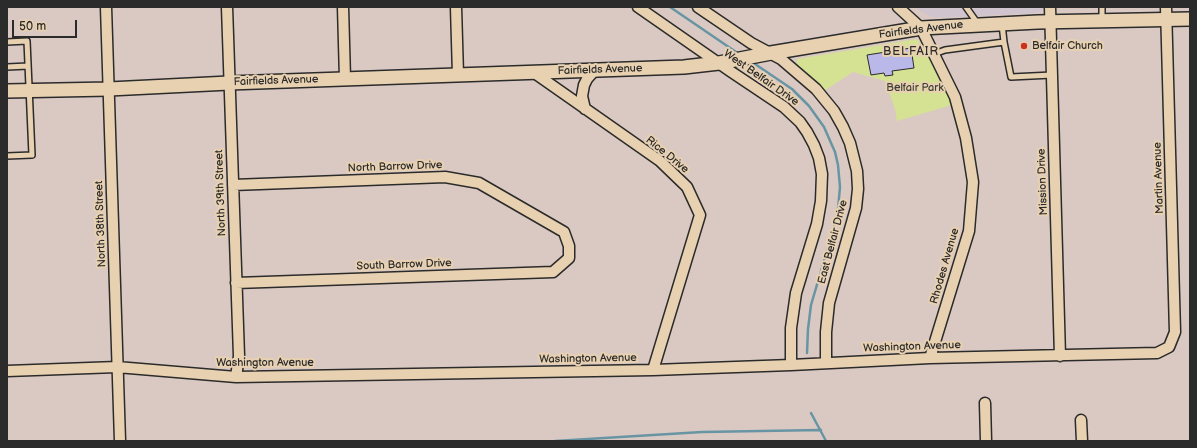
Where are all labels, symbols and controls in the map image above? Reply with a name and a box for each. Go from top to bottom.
scale bar [14,12,79,38]
street label: Fairfields Avenue [878,18,964,42]
text: 50 m [19,19,46,34]
place label: Belfair Church [1032,39,1103,53]
marker: Belfair Church [1019,41,1029,51]
district label: BELFAIR [883,45,939,59]
street label: West Belfair Drive [721,47,801,109]
street label: Fairfields Avenue [557,62,643,78]
street label: Fairfields Avenue [233,73,319,89]
park label: Belfair Park [886,81,944,95]
street label: Rice Drive [643,134,691,176]
street label: Martin Avenue [1151,142,1167,214]
street label: Mission Drive [1035,148,1051,216]
street label: North 39th Street [213,149,229,237]
street label: North Barrow Drive [347,159,443,175]
street label: North 38th Street [93,180,109,268]
street label: East Belfair Drive [815,199,851,285]
street label: Rhodes Avenue [928,227,962,305]
street label: South Barrow Drive [356,257,452,273]
street label: Washington Avenue [863,339,961,355]
street label: Washington Avenue [539,352,637,366]
street label: Washington Avenue [216,356,314,370]

